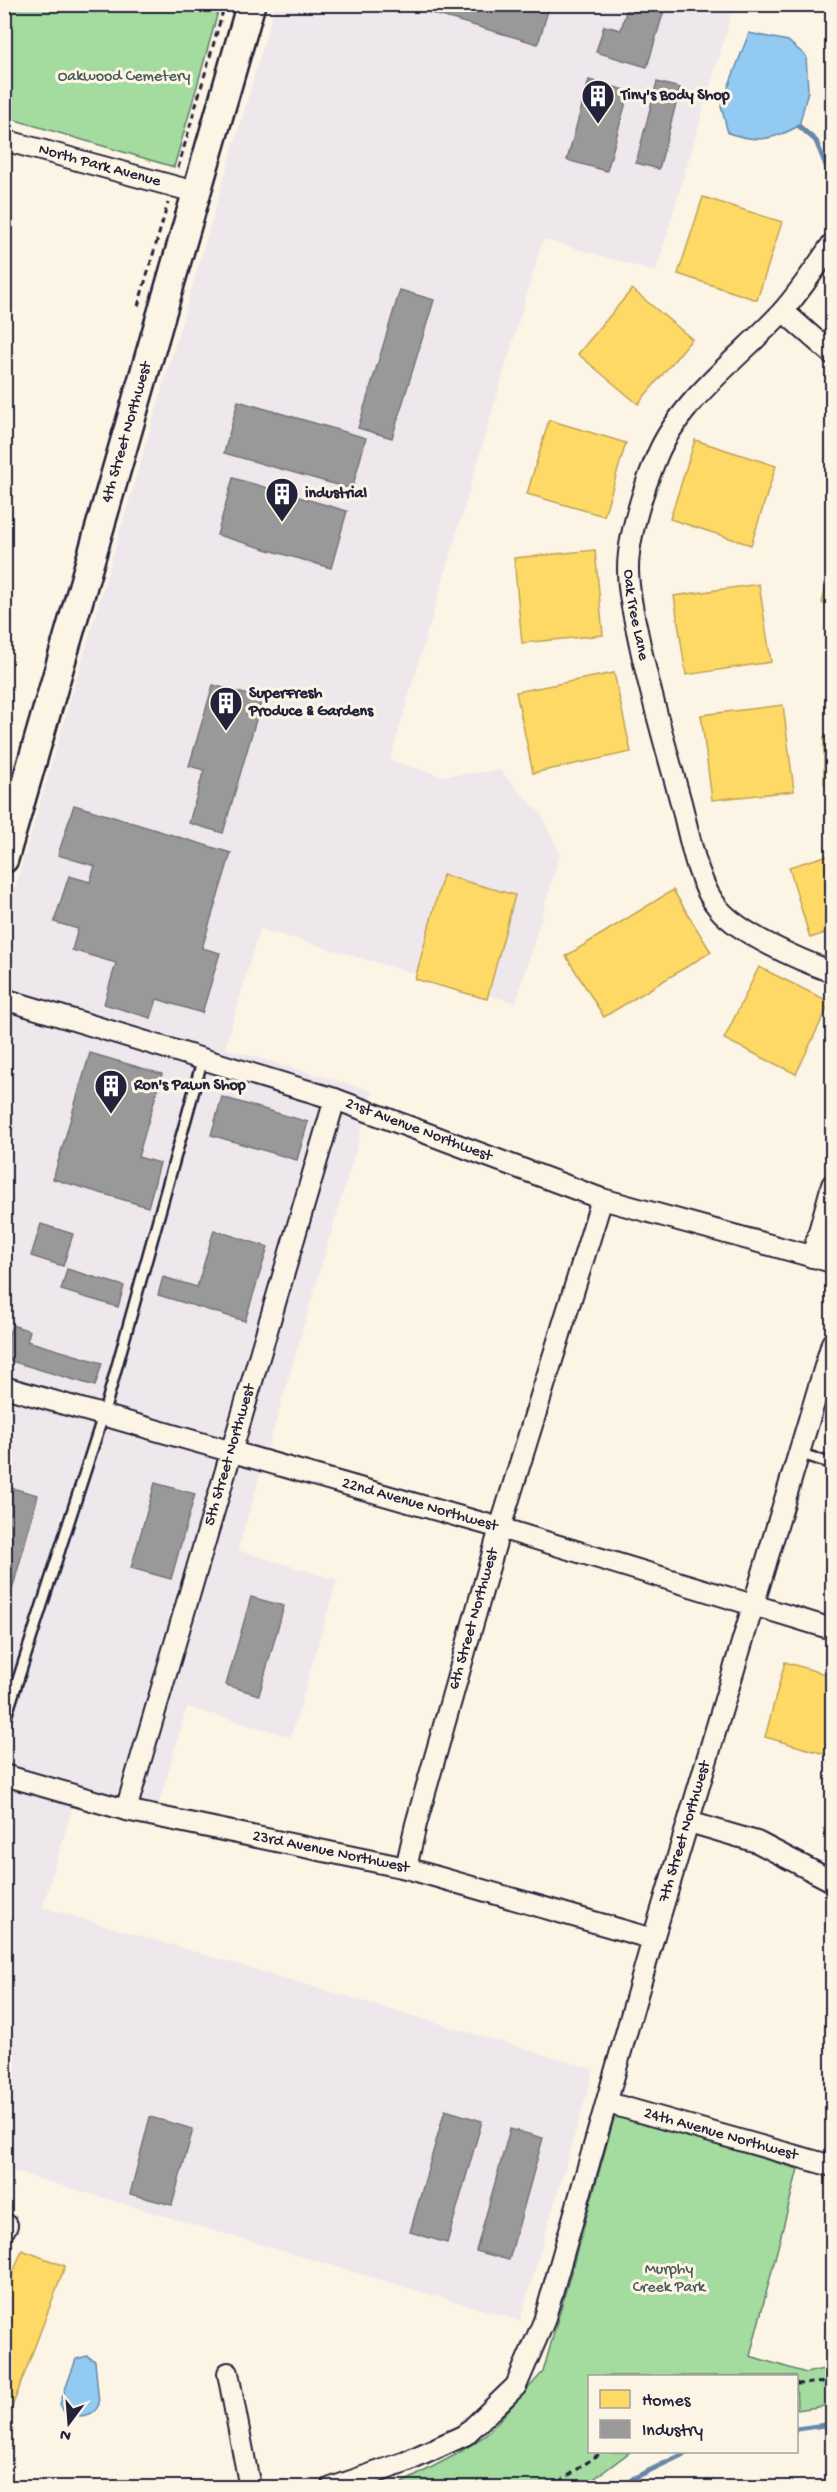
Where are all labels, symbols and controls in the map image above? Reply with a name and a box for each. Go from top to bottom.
park label: Oakwood Cemetery [58,68,190,87]
building icon: Tiny's Body Shop [580,78,616,125]
place label: Tiny's Body Shop [619,87,730,106]
street label: North Park Avenue [36,140,163,192]
street label: 4th Street Northwest [98,358,157,505]
building icon: industrial [264,476,300,523]
place label: industrial [305,485,367,504]
street label: Oak Tree Lane [618,569,653,663]
building icon: SuperFresh Produce & Gardens [208,685,244,732]
place label: SuperFresh Produce & Gardens [248,685,374,722]
building icon: Ron's Pawn Shop [93,1068,129,1115]
place label: Ron's Pawn Shop [133,1077,246,1096]
street label: 21st Avenue Northwest [343,1094,496,1167]
street label: 5th Street Northwest [201,1381,261,1528]
street label: 22nd Avenue Northwest [339,1474,501,1537]
street label: 6th Street Northwest [445,1545,504,1692]
street label: 7th Street Northwest [655,1758,716,1906]
street label: 23rd Avenue Northwest [251,1827,412,1878]
street label: 24th Avenue Northwest [642,2104,801,2166]
park label: Murphy Creek Park [633,2261,707,2298]
legend [588,2375,798,2453]
text: Homes [642,2391,692,2412]
north arrow [39,2393,99,2453]
text: Industry [642,2421,703,2442]
text: N [58,2423,73,2445]

